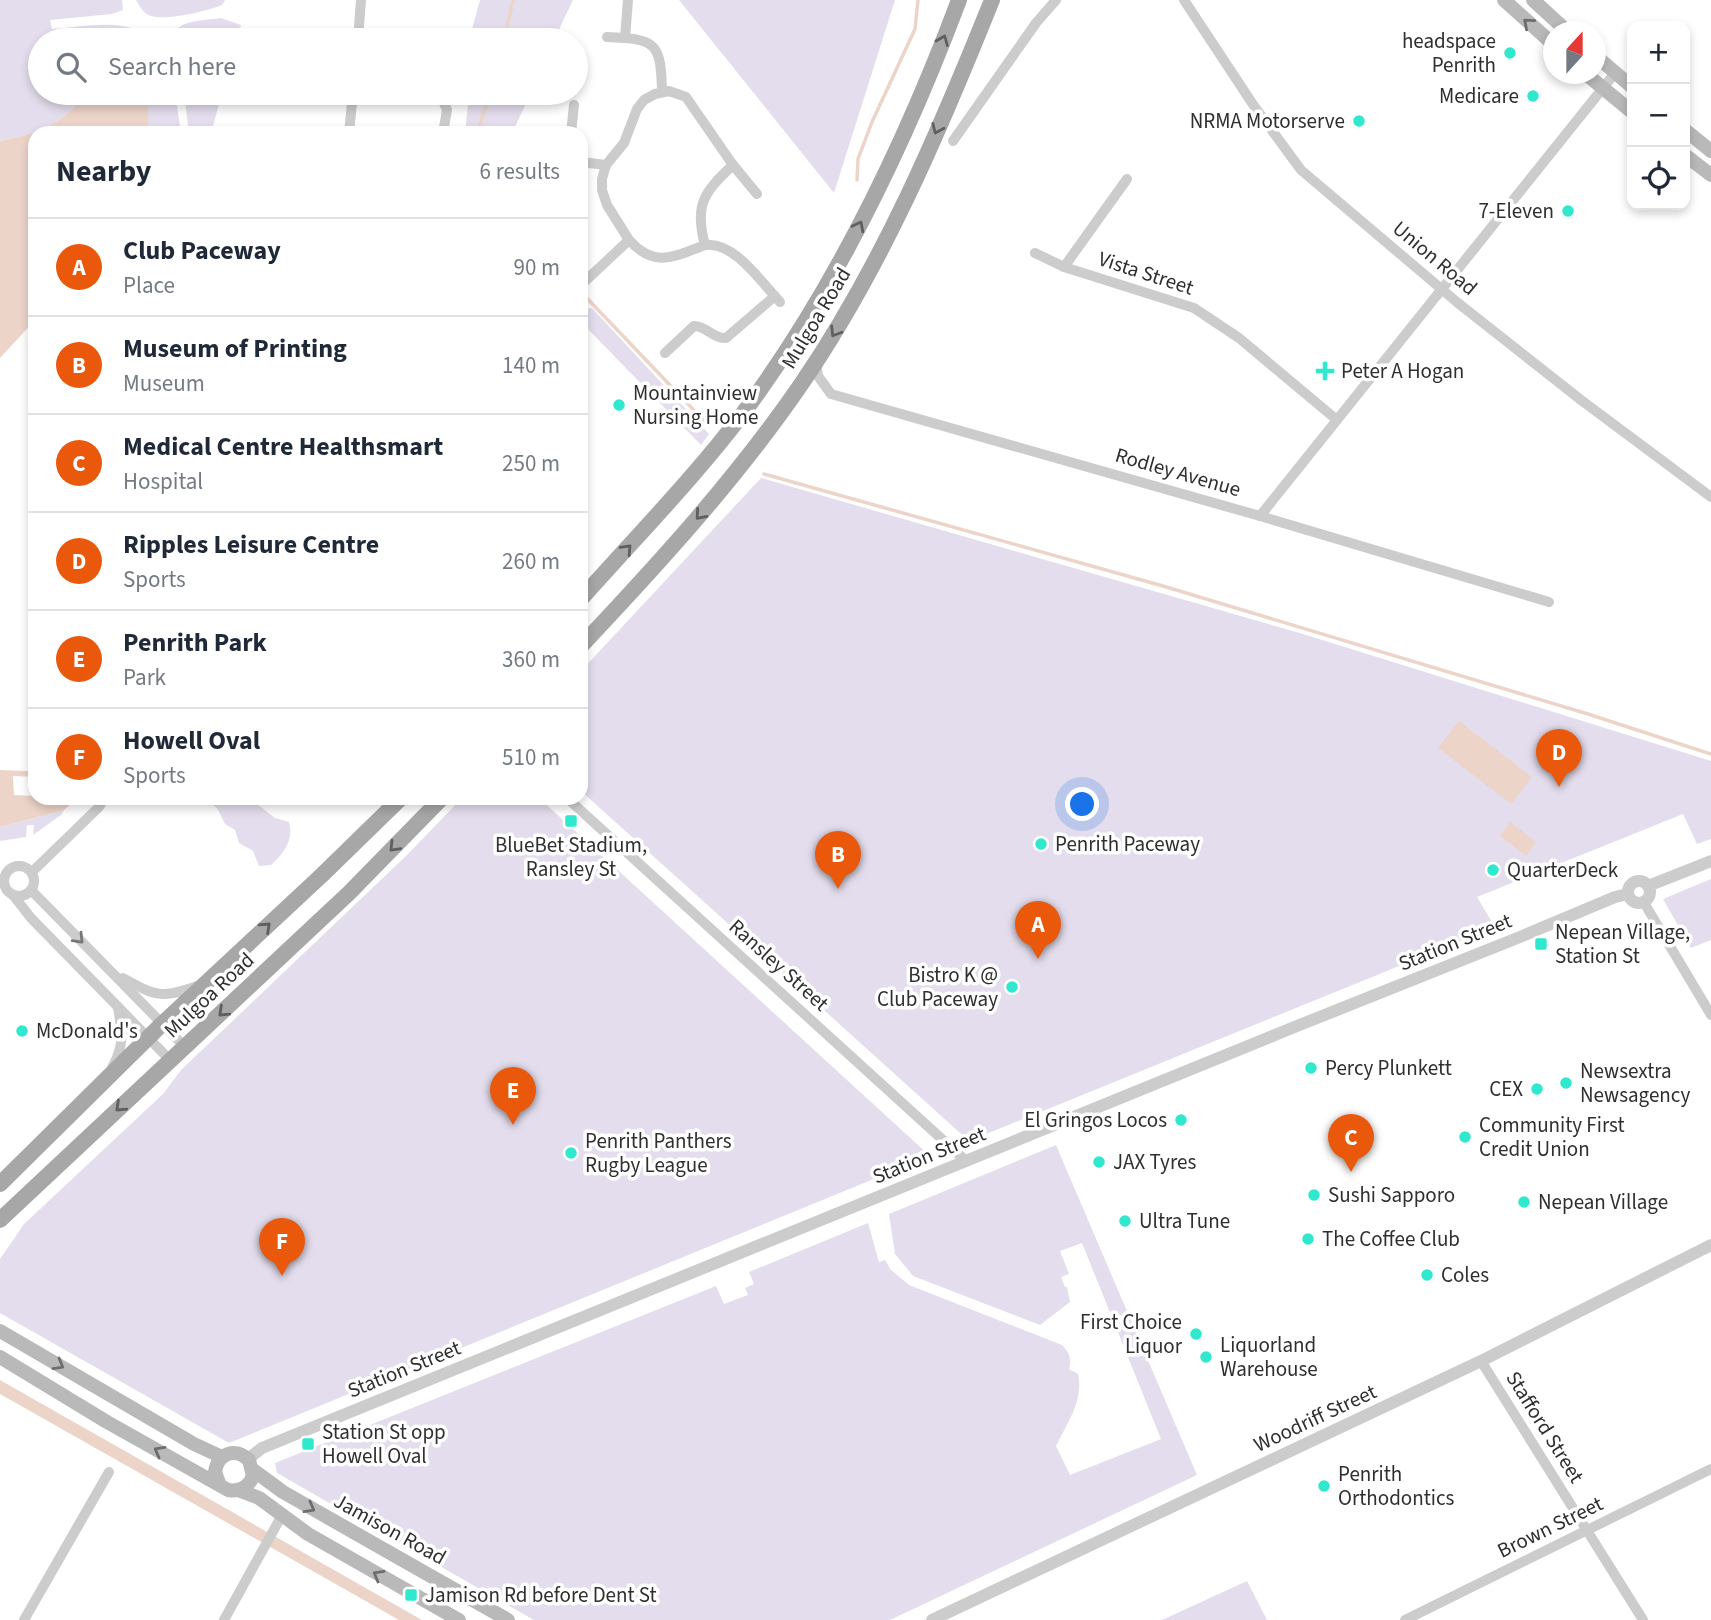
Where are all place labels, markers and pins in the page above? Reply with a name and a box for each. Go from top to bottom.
place label: headspace Penrith [1402,26,1496,80]
marker: headspace Penrith [1502,45,1518,61]
place label: Medicare [1439,81,1519,111]
marker: Medicare [1525,88,1541,104]
place label: NRMA Motorserve [1190,106,1345,136]
marker: NRMA Motorserve [1351,113,1367,129]
place label: 7-Eleven [1478,196,1554,226]
marker: 7-Eleven [1560,203,1576,219]
place label: Peter A Hogan [1341,356,1464,386]
marker: Peter A Hogan [1315,361,1335,381]
place label: Mountainview Nursing Home [633,378,758,432]
marker: Mountainview Nursing Home [611,397,627,413]
pin: D [1536,729,1582,787]
marker: BlueBet Stadium, Ransley St [563,813,579,829]
place label: Penrith Paceway [1055,829,1200,859]
place label: BlueBet Stadium, Ransley St [495,830,647,884]
pin: B [815,831,861,889]
marker: Penrith Paceway [1033,836,1049,852]
place label: QuarterDeck [1507,855,1619,885]
marker: QuarterDeck [1485,862,1501,878]
pin: A [1015,901,1061,959]
place label: Nepean Village, Station St [1555,917,1690,971]
marker: Nepean Village, Station St [1533,936,1549,952]
place label: Bistro K @ Club Paceway [877,960,998,1014]
marker: Bistro K @ Club Paceway [1004,979,1020,995]
place label: McDonald's [36,1016,138,1046]
marker: McDonald's [14,1023,30,1039]
place label: Percy Plunkett [1325,1053,1452,1083]
place label: Newsextra Newsagency [1580,1056,1691,1110]
marker: Percy Plunkett [1303,1060,1319,1076]
pin: E [490,1067,536,1125]
place label: CEX [1489,1074,1523,1104]
marker: Newsextra Newsagency [1558,1075,1574,1091]
marker: CEX [1529,1081,1545,1097]
place label: El Gringos Locos [1024,1105,1167,1135]
place label: Community First Credit Union [1479,1110,1625,1164]
marker: El Gringos Locos [1173,1112,1189,1128]
pin: C [1328,1114,1374,1172]
place label: Penrith Panthers Rugby League [585,1126,732,1180]
marker: Community First Credit Union [1457,1129,1473,1145]
marker: Penrith Panthers Rugby League [563,1145,579,1161]
place label: JAX Tyres [1113,1147,1196,1177]
marker: JAX Tyres [1091,1154,1107,1170]
place label: Sushi Sapporo [1328,1180,1455,1210]
marker: Sushi Sapporo [1306,1187,1322,1203]
place label: Nepean Village [1538,1187,1668,1217]
marker: Nepean Village [1516,1194,1532,1210]
place label: Ultra Tune [1139,1206,1230,1236]
marker: Ultra Tune [1117,1213,1133,1229]
pin: F [259,1218,305,1276]
place label: The Coffee Club [1322,1224,1460,1254]
marker: The Coffee Club [1300,1231,1316,1247]
place label: Coles [1441,1260,1489,1290]
marker: Coles [1419,1267,1435,1283]
place label: First Choice Liquor [1080,1307,1183,1361]
marker: First Choice Liquor [1188,1326,1204,1342]
place label: Liquorland Warehouse [1220,1330,1318,1384]
marker: Liquorland Warehouse [1198,1349,1214,1365]
place label: Station St opp Howell Oval [322,1417,446,1471]
marker: Station St opp Howell Oval [300,1436,316,1452]
place label: Penrith Orthodontics [1338,1459,1454,1513]
marker: Penrith Orthodontics [1316,1478,1332,1494]
place label: Jamison Rd before Dent St [425,1580,657,1610]
marker: Jamison Rd before Dent St [403,1587,419,1603]

